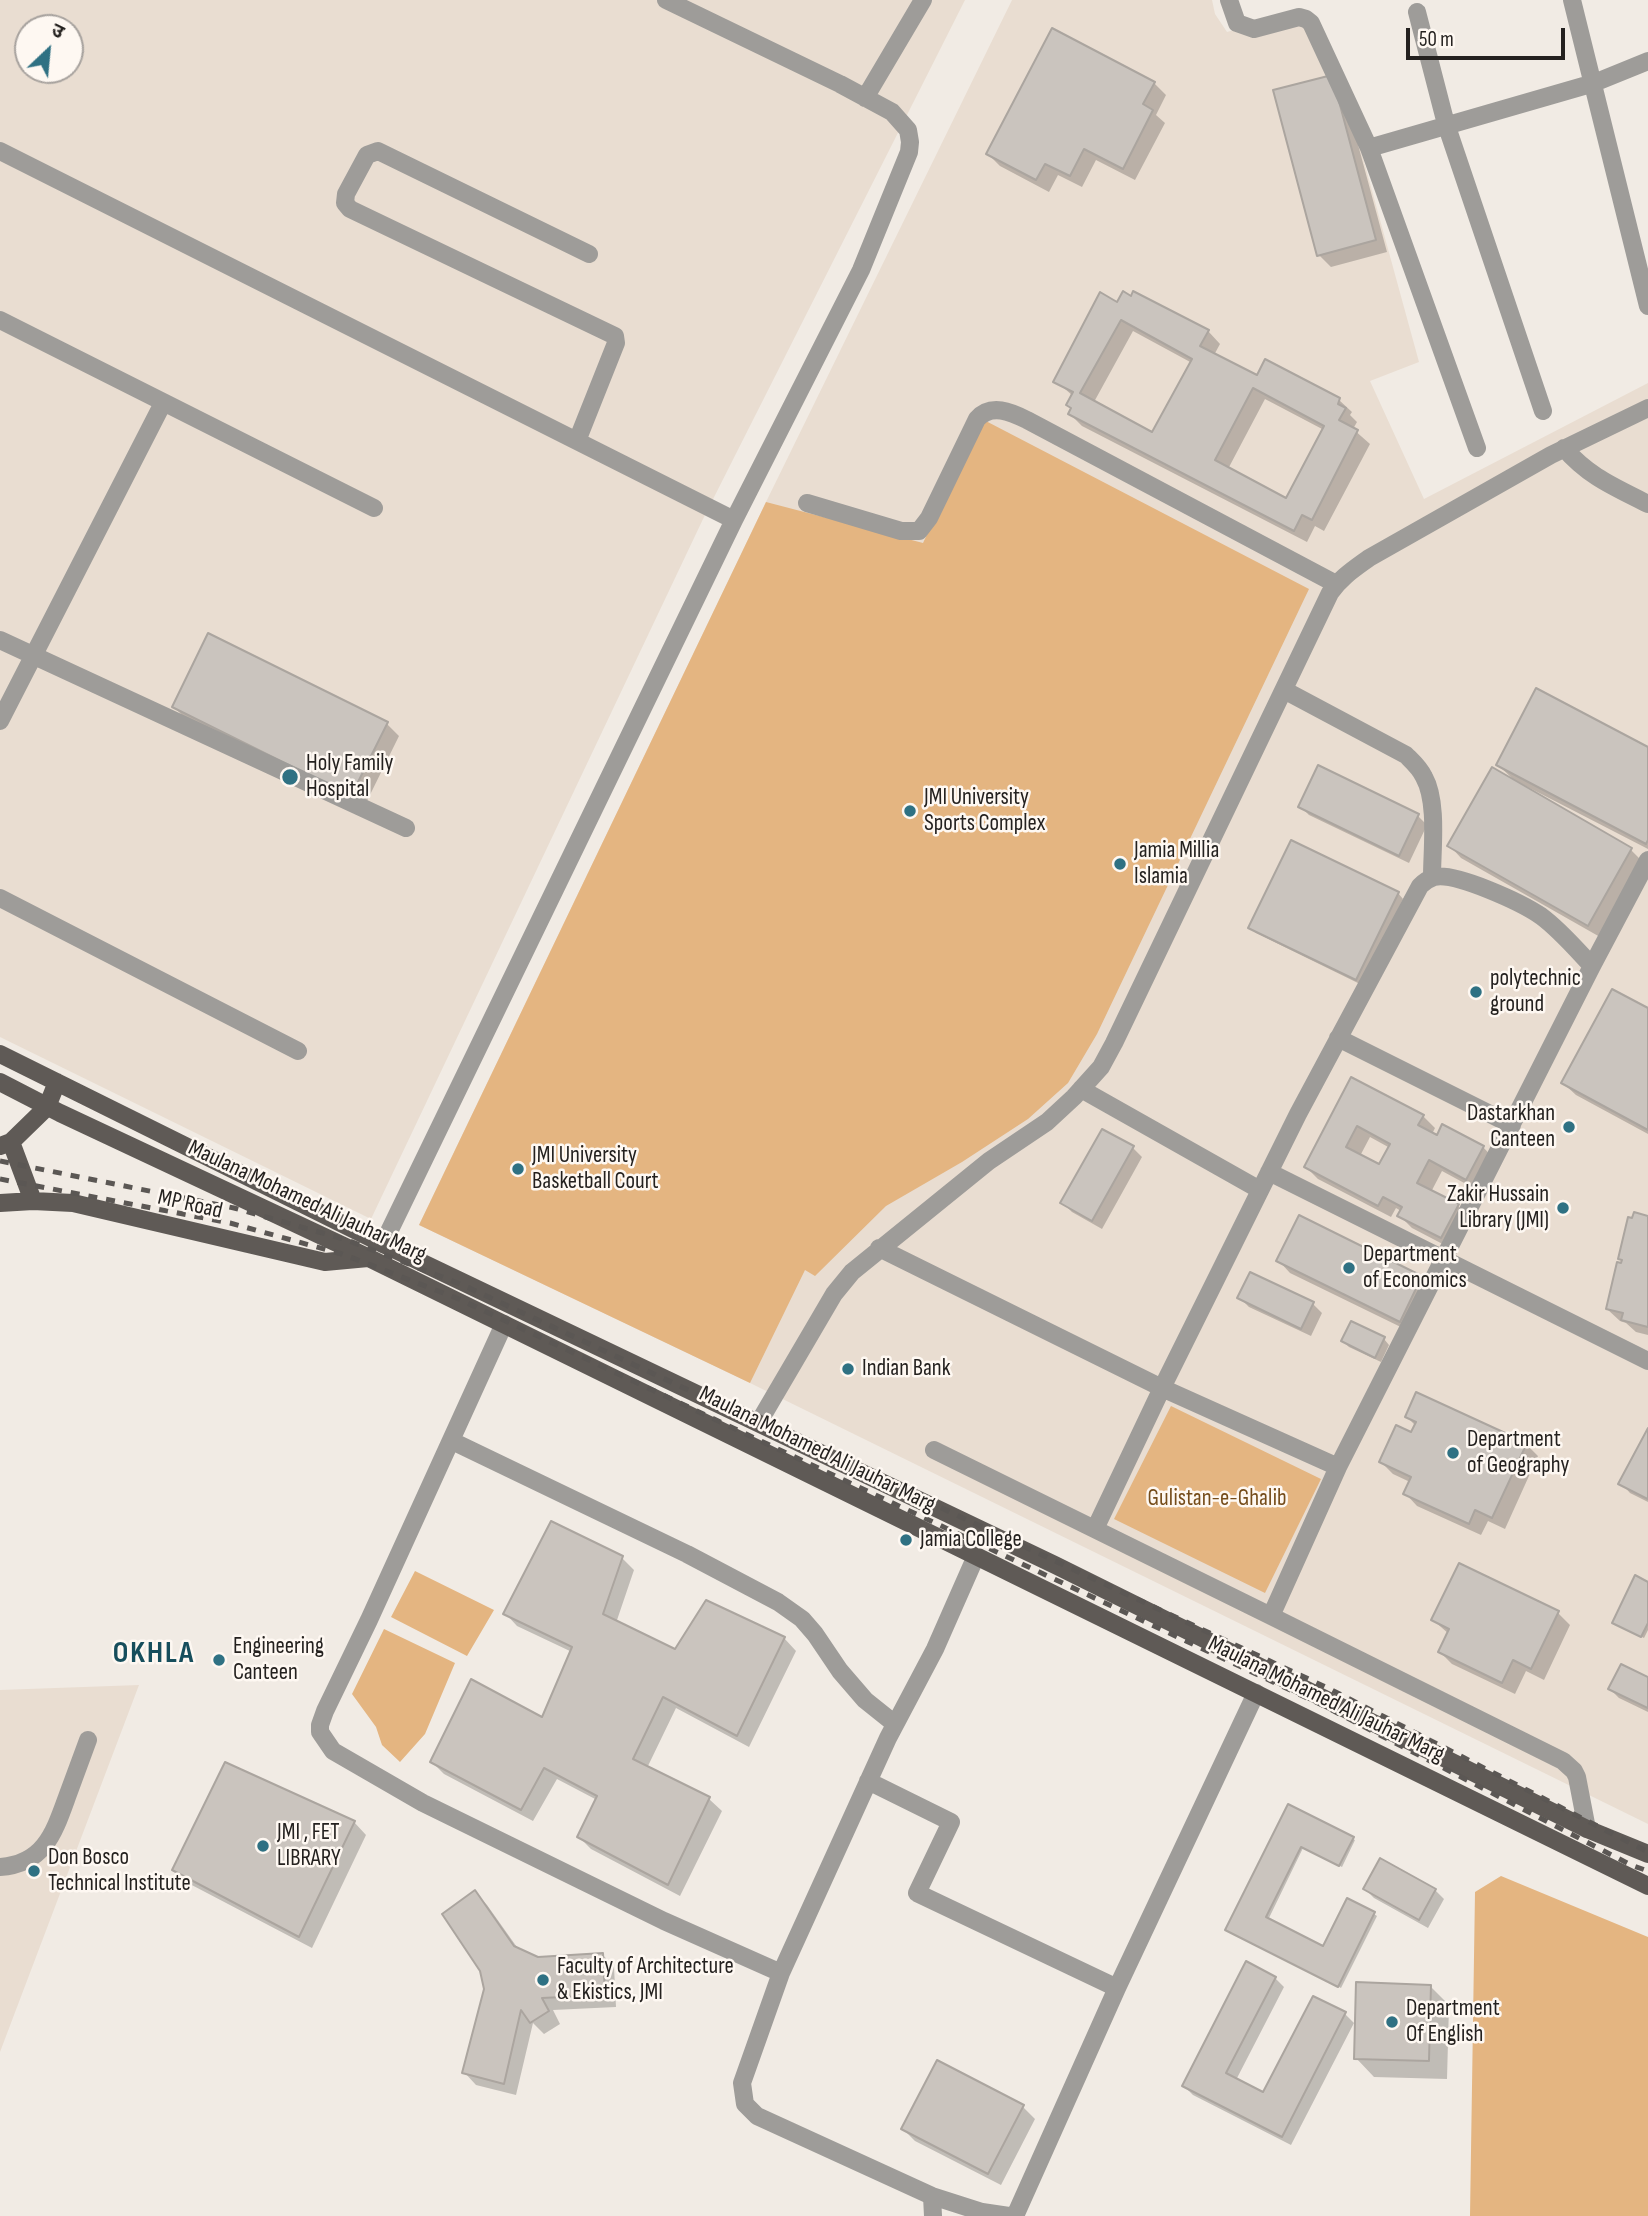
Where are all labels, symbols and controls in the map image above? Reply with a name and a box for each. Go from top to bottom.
north arrow [14,14,84,84]
scale bar [1410,14,1569,58]
text: उ [48,19,68,44]
text: 50 m [1419,27,1454,52]
place label: Holy Family Hospital [306,750,393,804]
marker: Holy Family Hospital [280,767,300,787]
place label: JMI University Sports Complex [924,784,1045,838]
marker: JMI University Sports Complex [902,803,918,819]
place label: Jamia Millia Islamia [1134,837,1219,891]
marker: Jamia Millia Islamia [1112,856,1128,872]
place label: polytechnic ground [1490,965,1581,1019]
marker: polytechnic ground [1468,984,1484,1000]
place label: Dastarkhan Canteen [1467,1100,1555,1154]
marker: Dastarkhan Canteen [1561,1119,1577,1135]
street label: Maulana Mohamed Ali Jauhar Marg [184,1135,430,1269]
place label: JMI University Basketball Court [532,1142,659,1196]
marker: JMI University Basketball Court [510,1161,526,1177]
place label: Zakir Hussain Library (JMI) [1447,1181,1549,1235]
street label: MP Road [155,1184,225,1226]
marker: Zakir Hussain Library (JMI) [1555,1200,1571,1216]
place label: Department of Economics [1363,1241,1467,1295]
marker: Department of Economics [1341,1260,1357,1276]
place label: Indian Bank [862,1355,951,1383]
marker: Indian Bank [840,1361,856,1377]
street label: Maulana Mohamed Ali Jauhar Marg [694,1381,940,1519]
place label: Department of Geography [1467,1426,1569,1480]
marker: Department of Geography [1445,1445,1461,1461]
park label: Gulistan-e-Ghalib [1147,1485,1287,1513]
place label: Jamia College [920,1526,1022,1554]
marker: Jamia College [898,1532,914,1548]
street label: Maulana Mohamed Ali Jauhar Marg [1203,1631,1449,1769]
place label: Engineering Canteen [233,1633,324,1687]
district label: OKHLA [113,1636,195,1672]
marker: Engineering Canteen [211,1652,227,1668]
place label: JMI , FET LIBRARY [277,1819,341,1873]
marker: JMI , FET LIBRARY [255,1838,271,1854]
place label: Don Bosco Technical Institute [48,1844,191,1898]
marker: Don Bosco Technical Institute [26,1863,42,1879]
place label: Faculty of Architecture & Ekistics, JMI [557,1953,734,2007]
marker: Faculty of Architecture & Ekistics, JMI [535,1972,551,1988]
place label: Department Of English [1406,1995,1500,2049]
marker: Department Of English [1384,2014,1400,2030]

